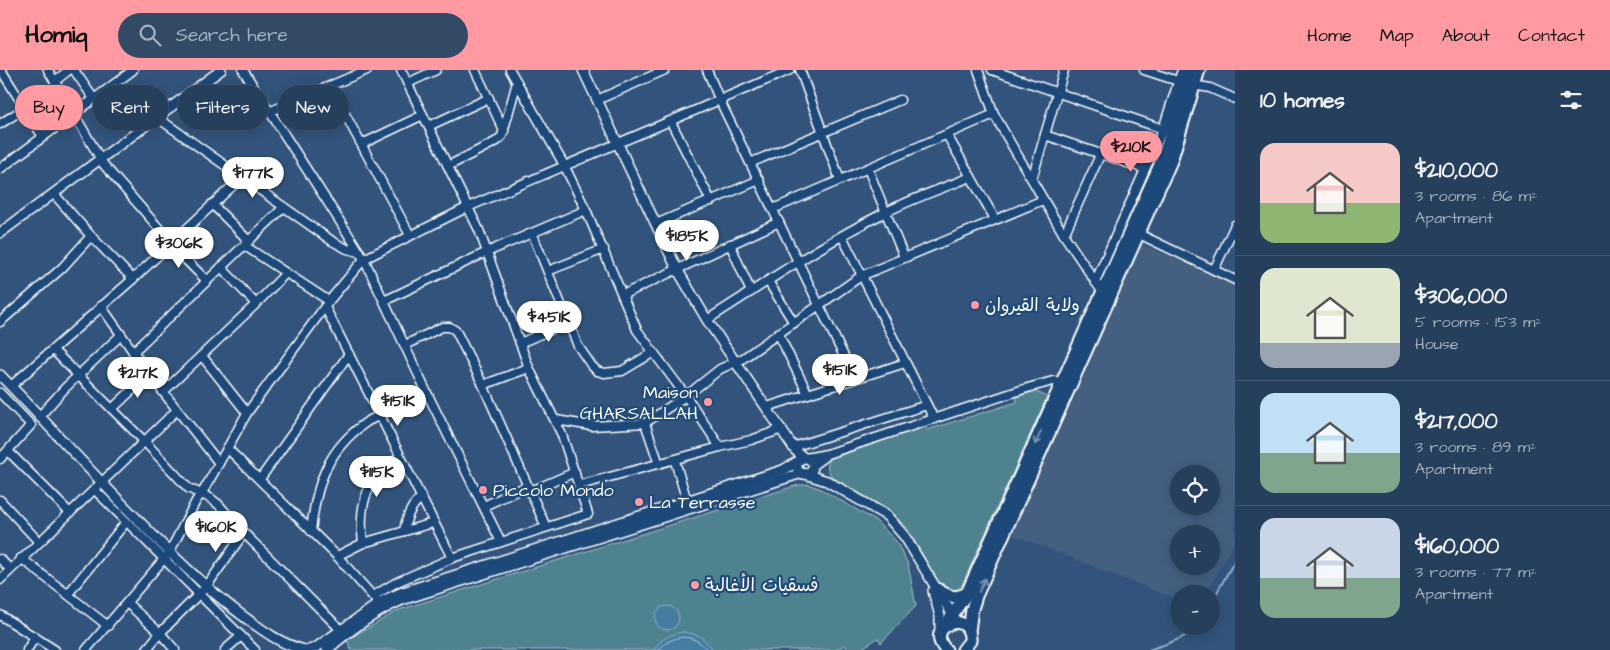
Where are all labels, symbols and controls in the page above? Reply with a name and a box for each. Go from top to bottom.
search box [118,13,468,58]
text: Homiq [25,18,88,52]
icon: search [136,21,164,49]
text: Search here [176,22,288,49]
text: Home [1307,23,1352,48]
text: Map [1380,23,1414,48]
text: About [1442,23,1490,48]
text: Contact [1518,23,1585,48]
chip: Buy [15,85,83,130]
chip: Rent [93,85,168,130]
chip: Filters [178,85,268,130]
chip: New [278,85,349,130]
text: 10 homes [1260,86,1345,115]
icon: filters [1557,86,1585,114]
pin: $210K [1096,131,1166,173]
text: $210K [1111,136,1151,158]
pin: $177K [218,156,288,199]
text: $210,000 [1415,156,1498,185]
text: $177K [233,162,273,184]
icon: home [1300,163,1360,223]
text: 3 rooms · 86 m² [1415,185,1537,207]
text: Apartment [1415,207,1493,229]
pin: $185K [652,220,722,262]
text: $185K [666,225,708,247]
pin: $306K [144,226,214,269]
text: $306K [156,232,202,254]
text: $306,000 [1415,282,1507,311]
icon: home [1300,288,1360,348]
place label: ولاية القيروان [985,293,1080,318]
marker: ولاية القيروان [969,299,981,311]
pin: $451K [514,300,584,343]
text: $451K [528,306,570,328]
text: 5 rooms · 153 m² [1415,311,1541,333]
text: House [1415,333,1459,355]
pin: $151K [805,354,875,396]
pin: $217K [103,356,173,399]
text: $151K [823,359,857,381]
text: $217K [118,362,158,384]
place label: Maison GHARSALLAH [580,380,698,426]
pin: $151K [363,384,433,427]
text: $151K [381,390,415,412]
marker: Maison GHARSALLAH [702,396,714,408]
text: $217,000 [1415,407,1498,436]
icon: home [1300,413,1360,473]
one-way arrow [1032,430,1042,445]
text: 3 rooms · 89 m² [1415,436,1536,458]
pin: $115K [342,456,412,498]
text: Apartment [1415,458,1493,480]
text: $115K [360,461,394,483]
map controls [1170,465,1220,635]
button: locate [1170,465,1220,515]
place label: Piccolo Mondo [493,478,614,503]
marker: Piccolo Mondo [477,484,489,496]
place label: La Terrasse [649,490,756,515]
marker: La Terrasse [633,496,645,508]
pin: $160K [181,510,251,553]
text: $160K [196,516,236,538]
button: + [1170,525,1220,575]
text: $160,000 [1415,532,1499,561]
icon: home [1300,538,1360,598]
text: 3 rooms · 77 m² [1415,561,1536,583]
place label: فسقيات الأغالبة [705,573,818,598]
one-way arrow [977,578,987,593]
marker: فسقيات الأغالبة [689,579,701,591]
text: Apartment [1415,583,1493,605]
button: − [1170,585,1220,635]

